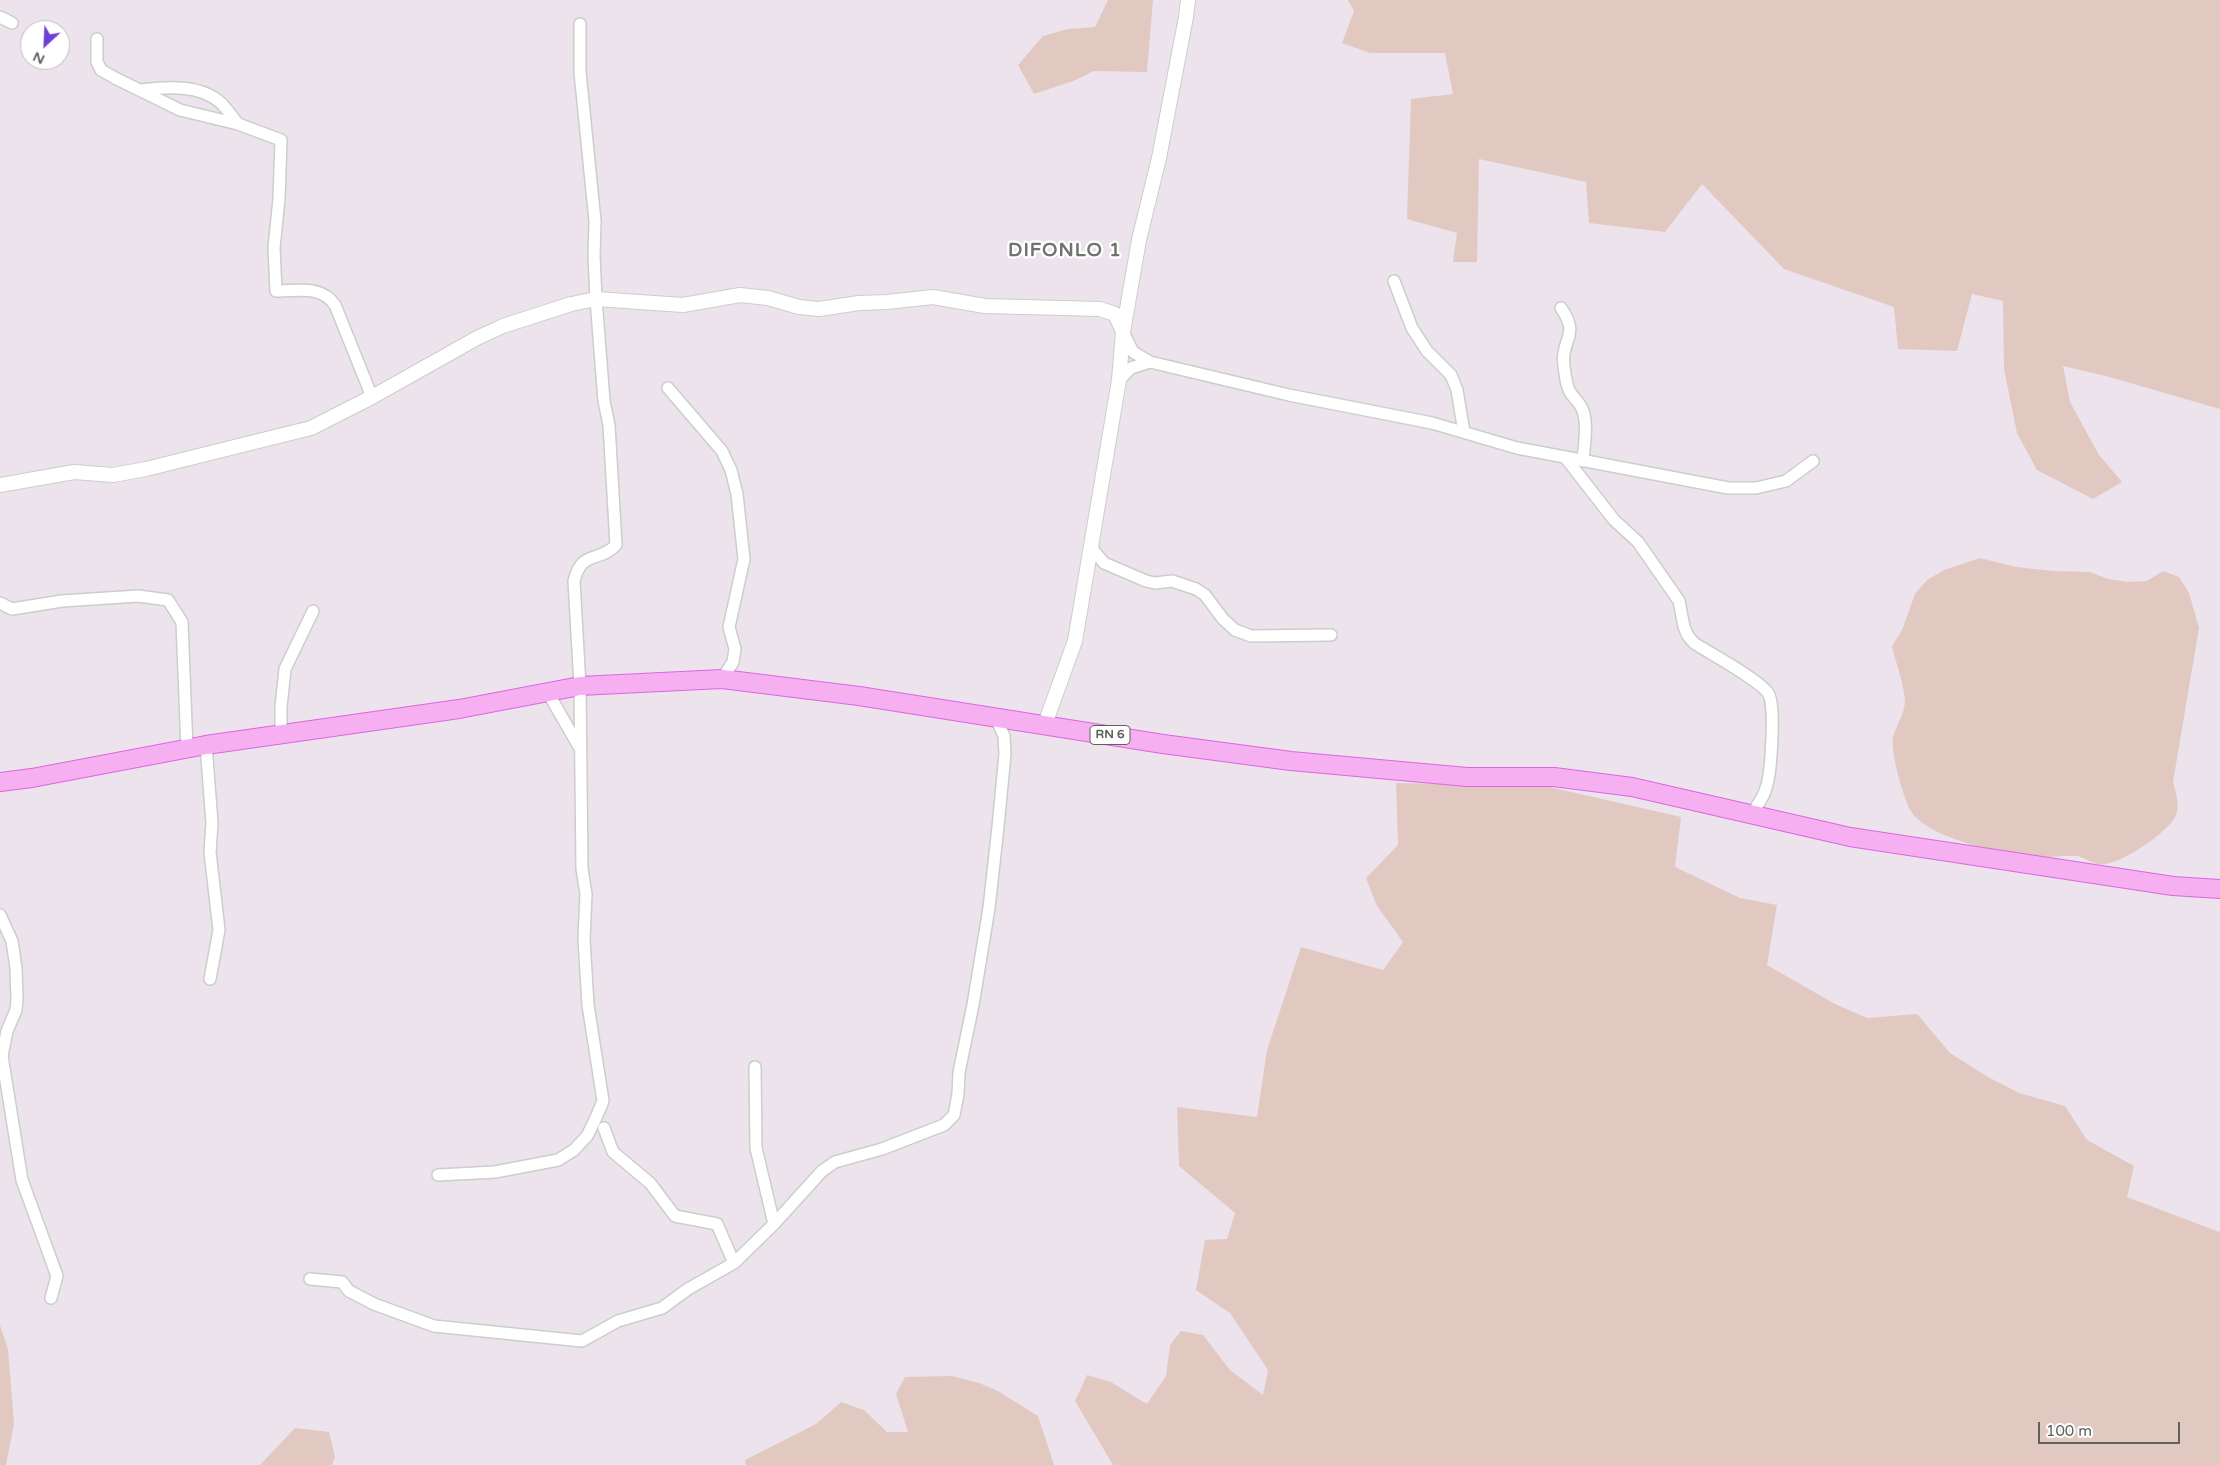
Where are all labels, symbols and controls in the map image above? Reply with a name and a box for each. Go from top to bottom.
north arrow [20,20,70,70]
text: N [30,48,48,68]
district label: DIFONLO 1 [1007,240,1123,262]
road number: RN 6 [1090,726,1130,744]
scale bar [2040,1412,2182,1444]
text: 100 m [2046,1422,2092,1440]

